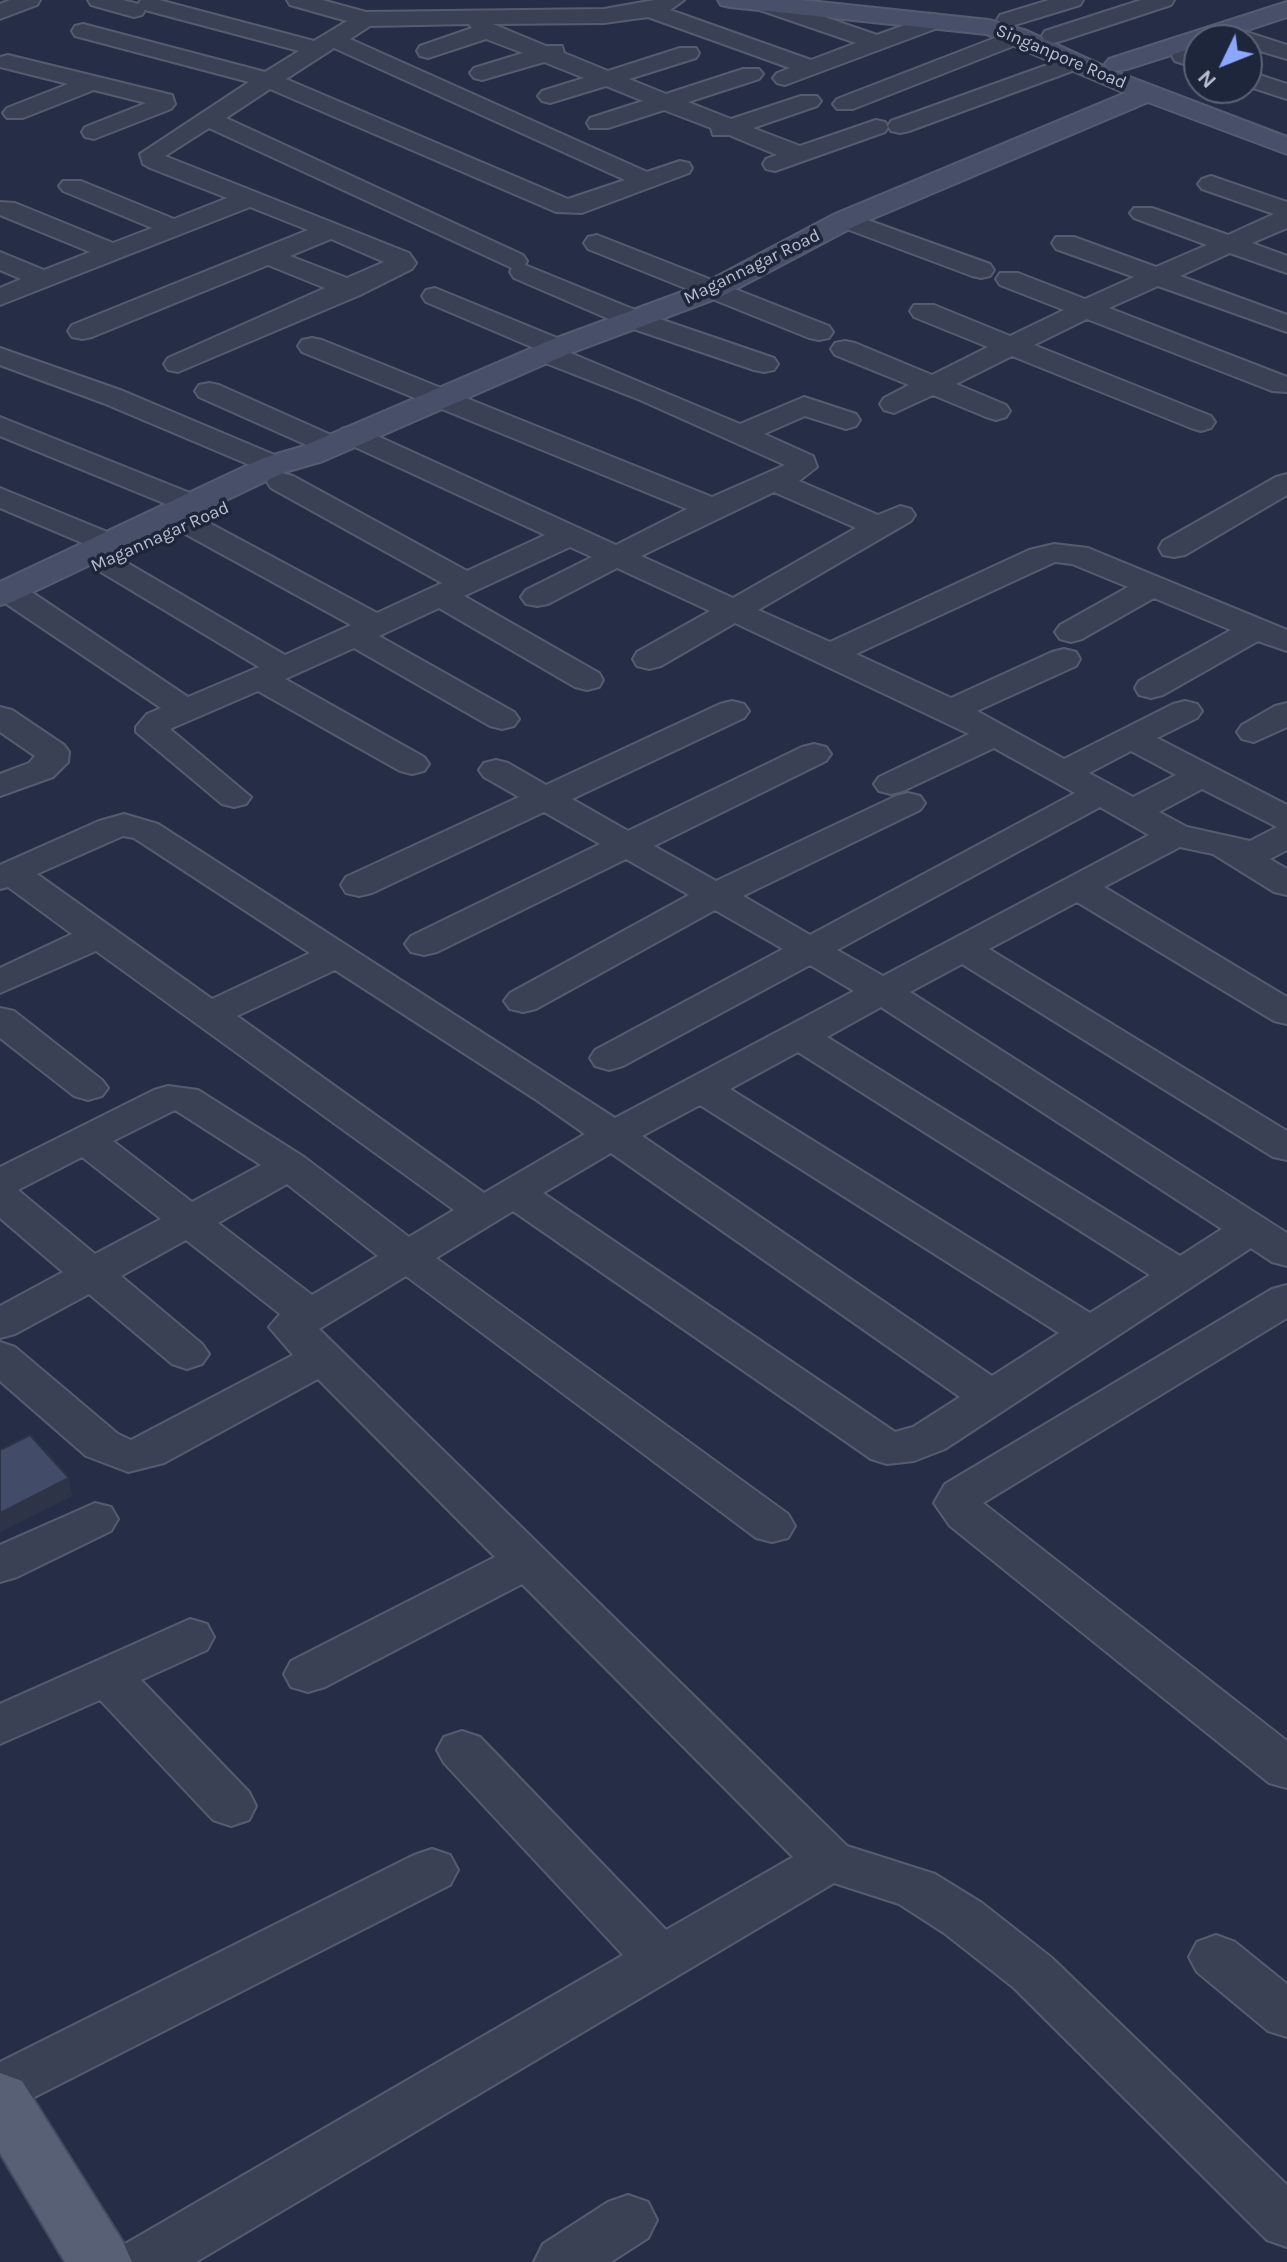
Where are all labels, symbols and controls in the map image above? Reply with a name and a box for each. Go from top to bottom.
street label: Singanpore Road [992,20,1130,94]
north arrow [1183,24,1263,104]
text: N [1192,64,1222,94]
street label: Magannagar Road [680,225,824,309]
street label: Magannagar Road [87,497,233,577]

